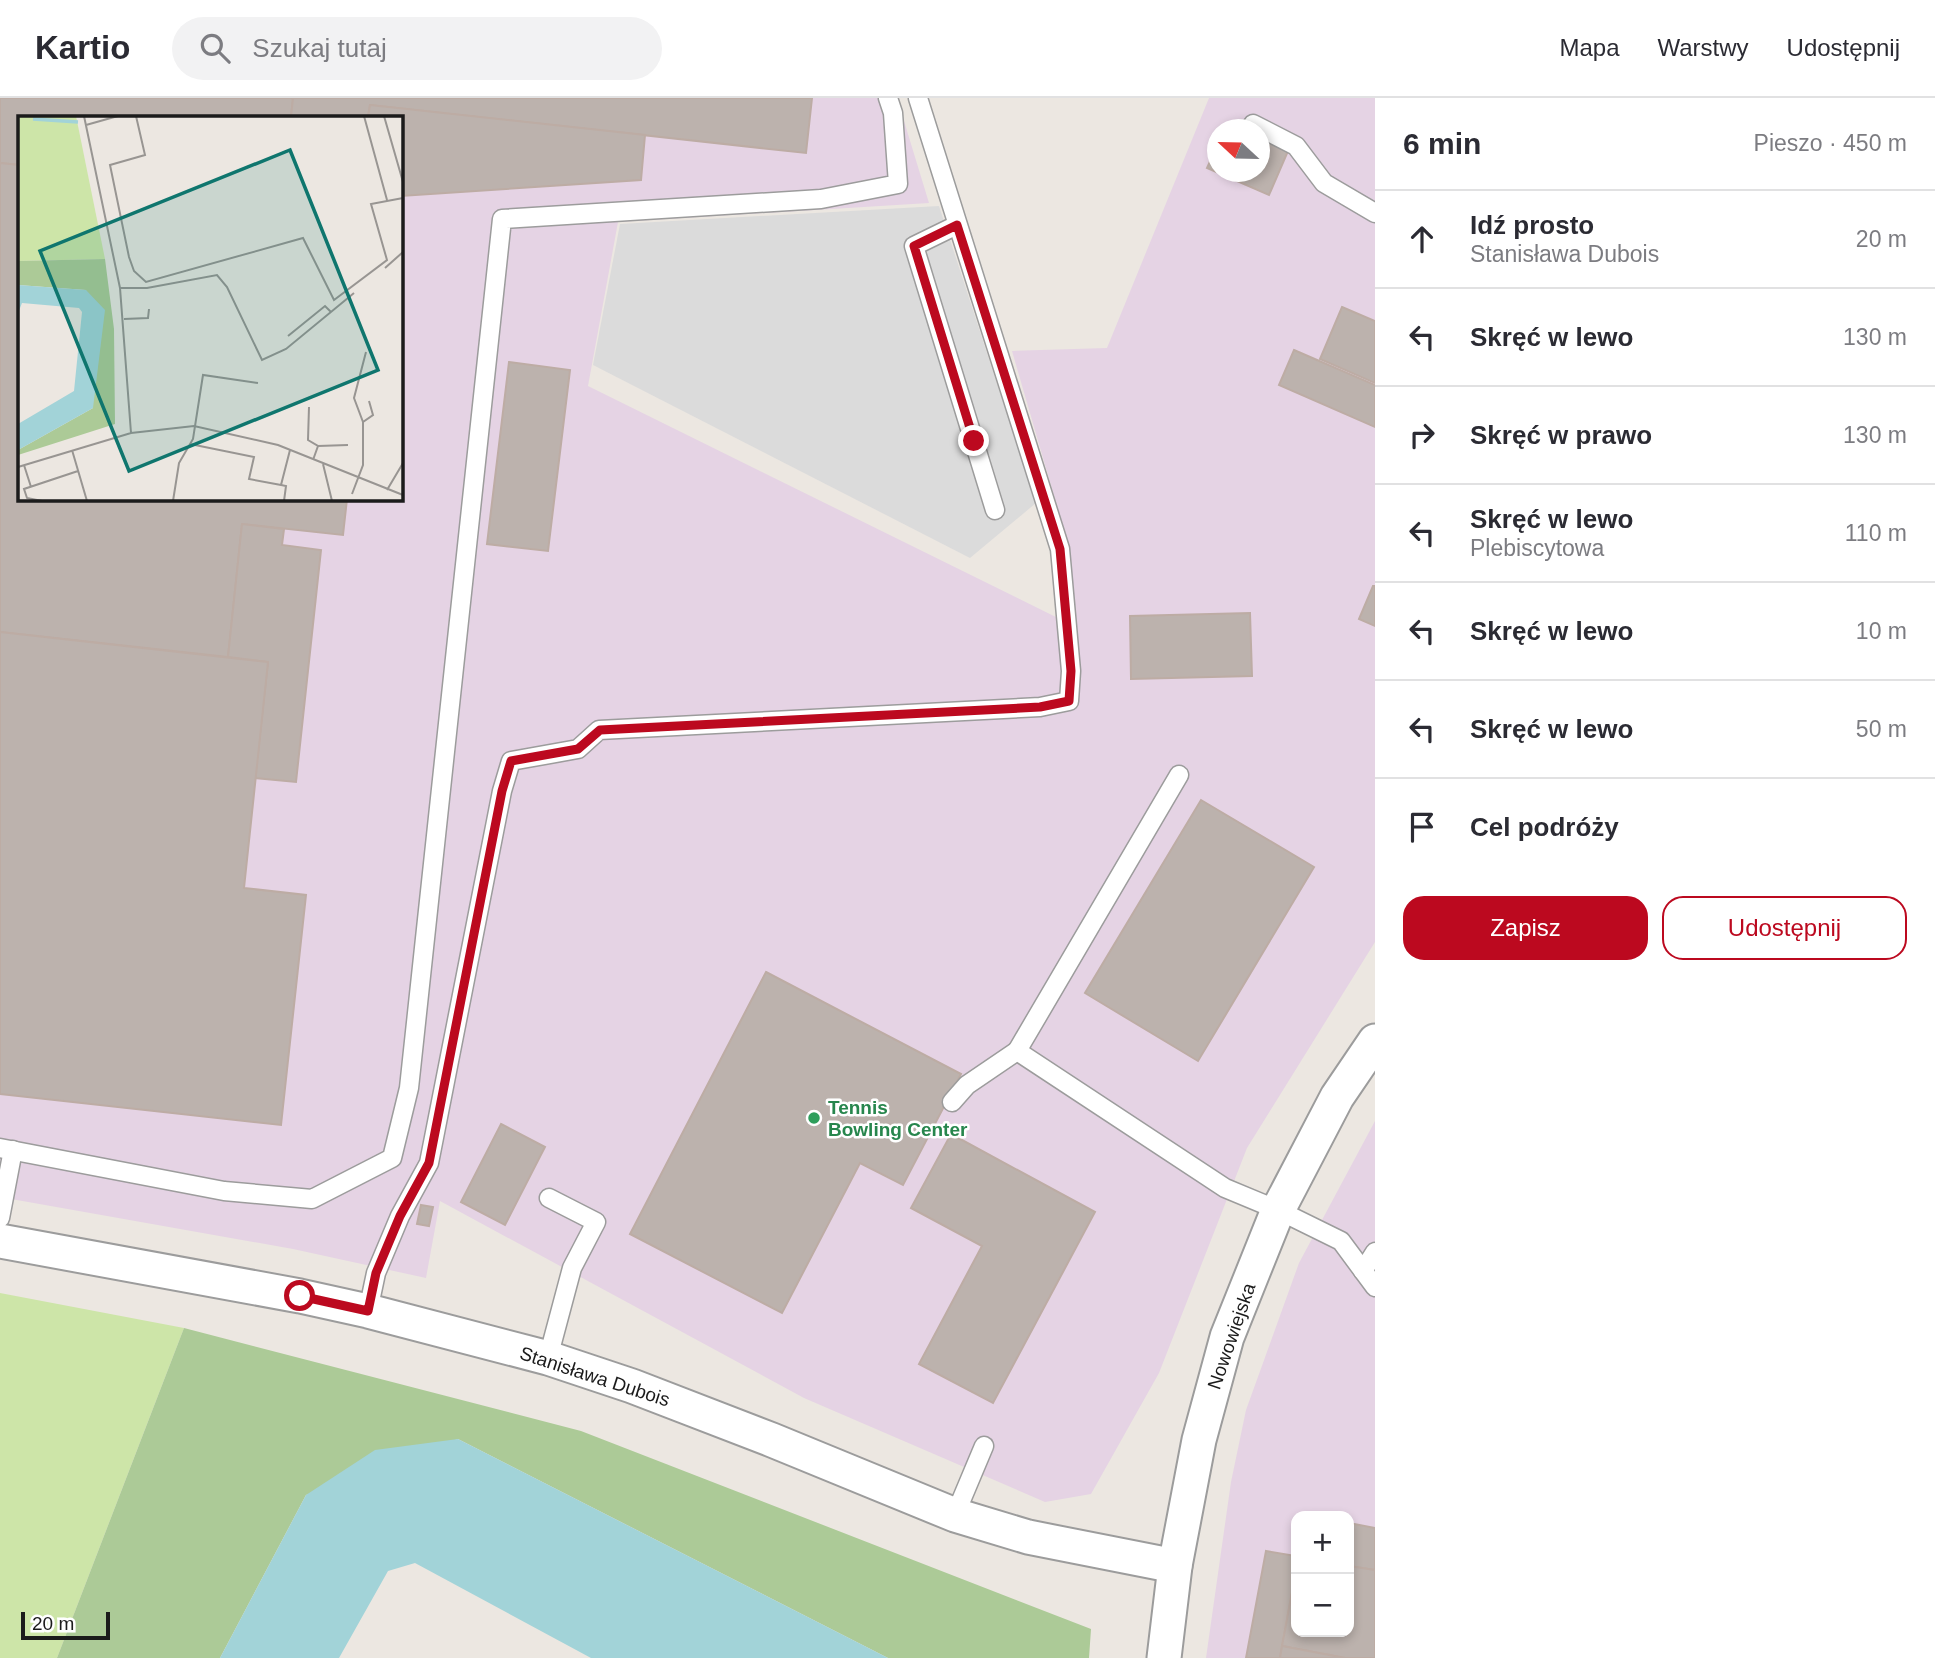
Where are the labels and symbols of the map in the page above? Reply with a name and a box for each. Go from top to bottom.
inset map [18,116,402,500]
north arrow [1207,119,1270,182]
route end [958,425,989,456]
place label: Tennis Bowling Center [828,1097,968,1140]
marker: Tennis Bowling Center [806,1110,822,1126]
route start [284,1280,315,1311]
street label: Nowowiejska [1203,1280,1260,1392]
street label: Stanisława Dubois [517,1342,672,1411]
scale bar [21,1609,110,1641]

